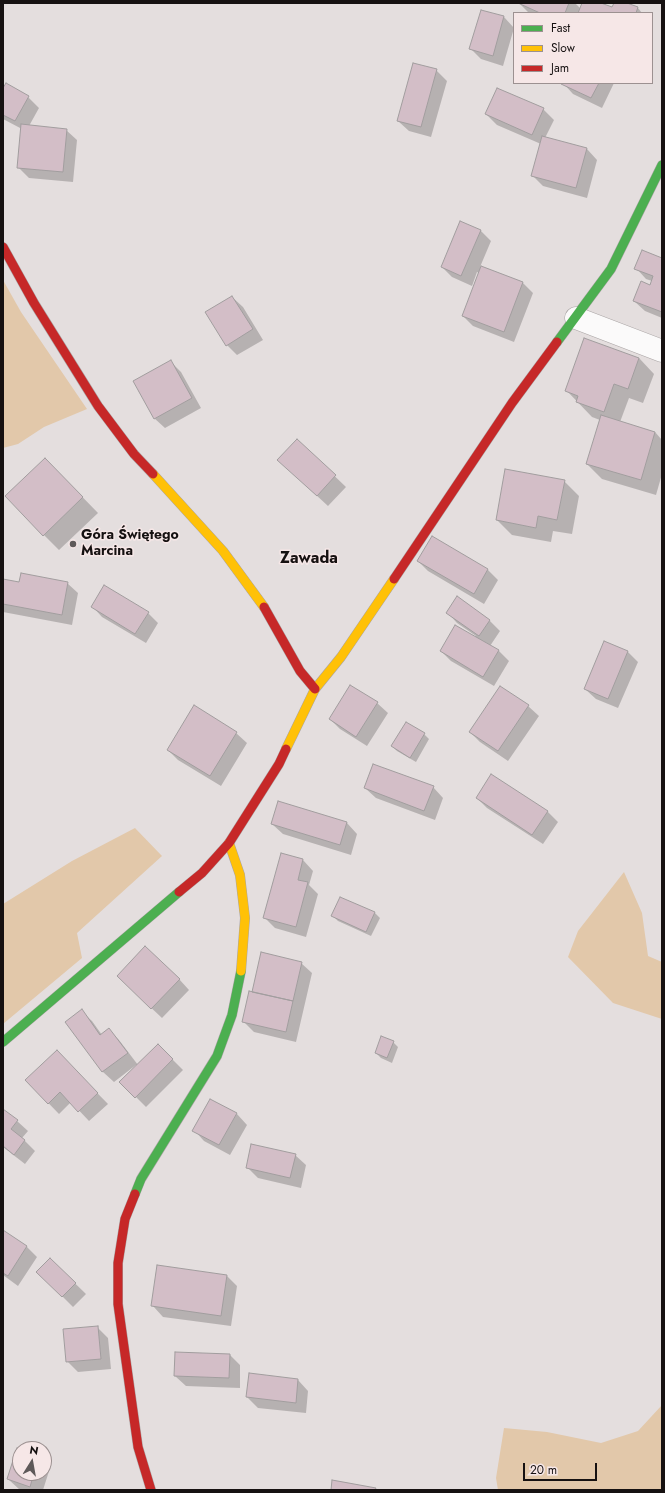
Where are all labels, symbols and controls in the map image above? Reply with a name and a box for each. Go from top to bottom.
legend [513,12,653,84]
text: Fast [551,19,570,37]
text: Slow [551,39,575,57]
text: Jam [551,59,569,77]
place label: Góra Świętego Marcina [81,528,179,560]
marker: Góra Świętego Marcina [68,539,78,549]
district label: Zawada [280,549,338,569]
north arrow [12,1441,52,1481]
text: N [28,1442,40,1459]
scale bar [525,1455,599,1481]
text: 20 m [530,1461,557,1479]

